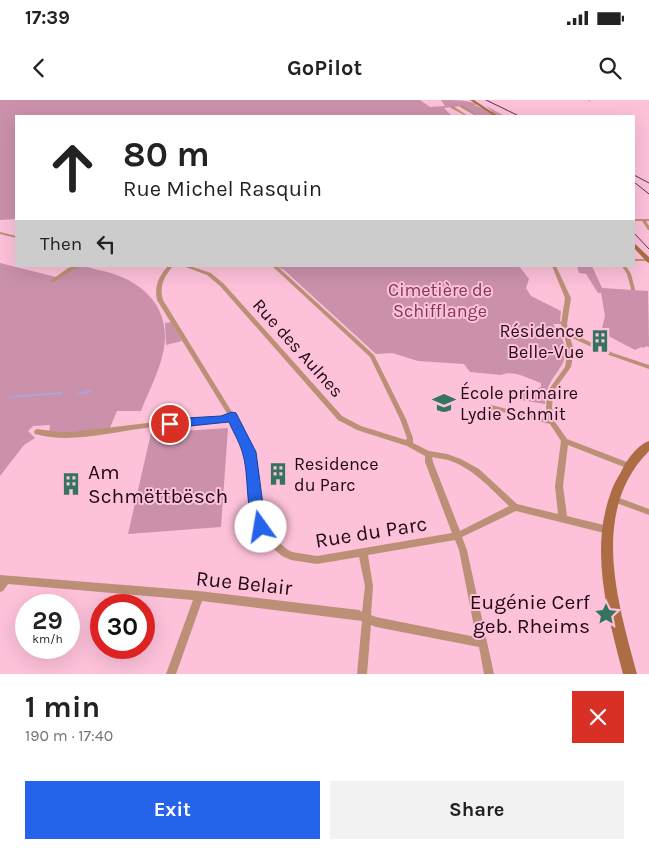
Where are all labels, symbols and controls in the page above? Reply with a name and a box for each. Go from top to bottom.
text: 17:39 [25,7,70,29]
icon: back [25,54,53,82]
icon: search [596,54,624,82]
text: GoPilot [287,55,362,81]
text: 80 m [123,134,210,175]
icon: ahead [40,135,105,200]
text: Rue Michel Rasquin [123,176,322,202]
icon: left [92,230,120,258]
text: Then [40,233,82,255]
park label: Cimetière de Schifflange [388,279,492,322]
street label: Rue des Aulnes [248,294,348,402]
place label: Résidence Belle-Vue [500,320,584,363]
building icon: Résidence Belle-Vue [587,328,613,354]
place label: École primaire Lydie Schmit [460,381,578,425]
school or university icon: École primaire Lydie Schmit [431,390,457,416]
pin [149,403,191,445]
icon: arrive [156,410,184,438]
place label: Residence du Parc [294,453,378,496]
place label: Am Schmëttbësch [88,460,228,508]
building icon: Residence du Parc [265,461,291,487]
building icon: Am Schmëttbësch [58,471,84,497]
position arrow [234,500,286,552]
street label: Rue du Parc [313,511,429,553]
street label: Rue Belair [195,566,294,600]
place label: Eugénie Cerf geb. Rheims [470,590,591,638]
speed limit sign: 30 [90,594,155,659]
place icon: Eugénie Cerf geb. Rheims [593,601,619,627]
text: 29 [32,606,63,635]
text: km/h [32,632,63,646]
text: 1 min [25,689,100,725]
button: close [572,691,624,743]
text: 190 m · 17:40 [25,726,113,745]
button: Exit [25,781,320,839]
button: Share [330,781,624,839]

